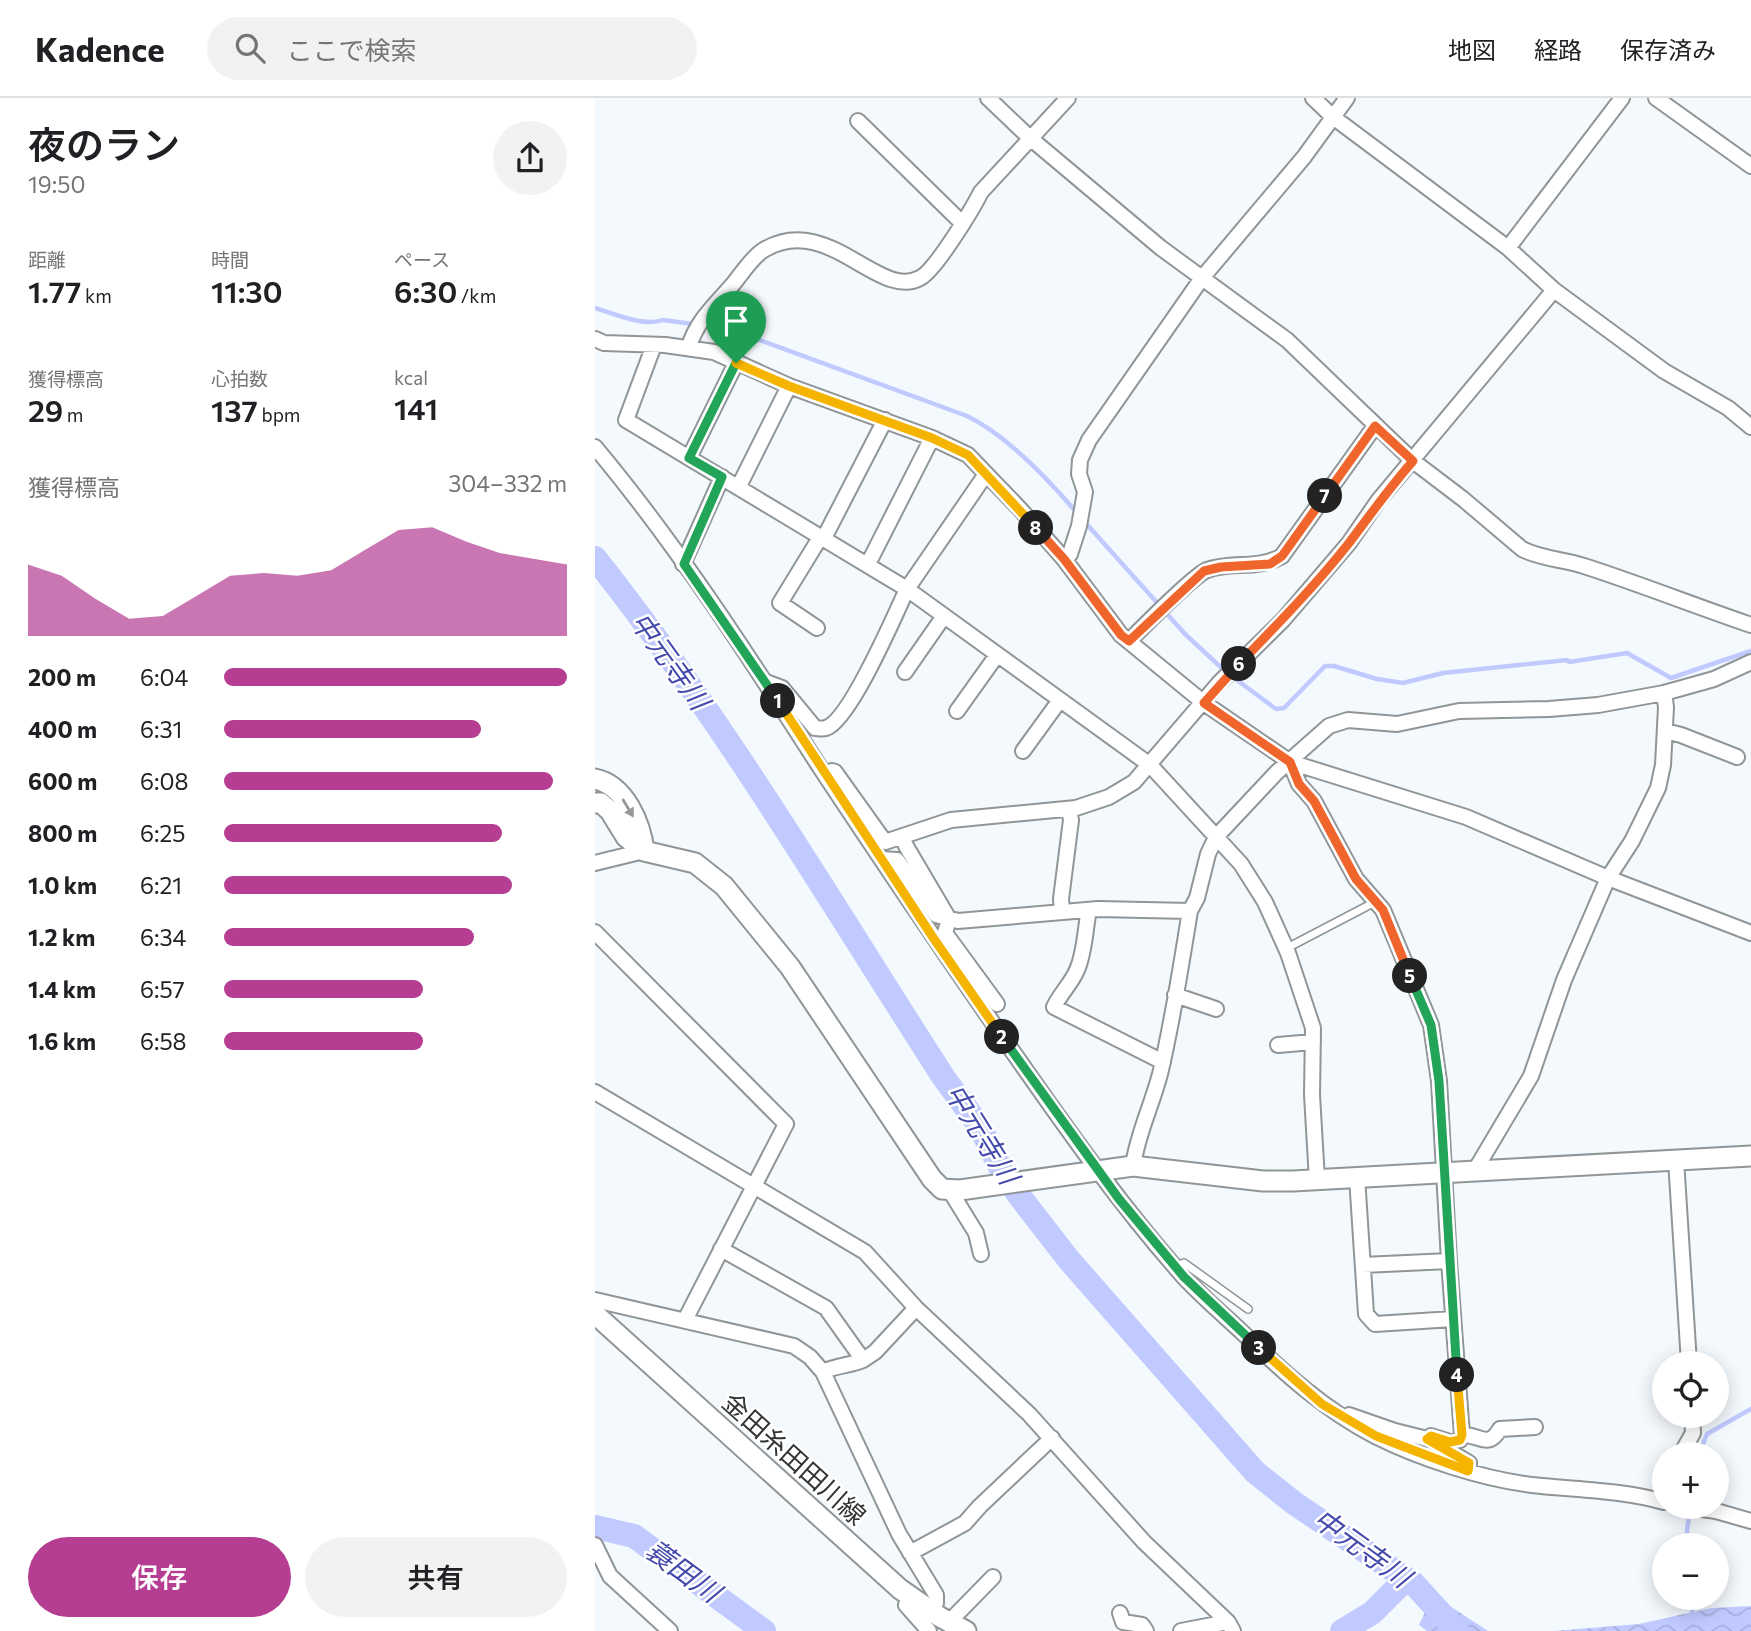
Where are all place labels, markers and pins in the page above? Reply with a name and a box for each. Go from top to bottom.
pin [706,291,766,363]
pin: 7 [1307,478,1343,514]
pin: 8 [1019,510,1053,546]
pin: 6 [1221,646,1257,682]
pin: 1 [761,684,795,718]
pin: 5 [1393,958,1427,994]
pin: 2 [985,1020,1019,1054]
pin: 3 [1241,1330,1277,1366]
pin: 4 [1439,1358,1475,1392]

